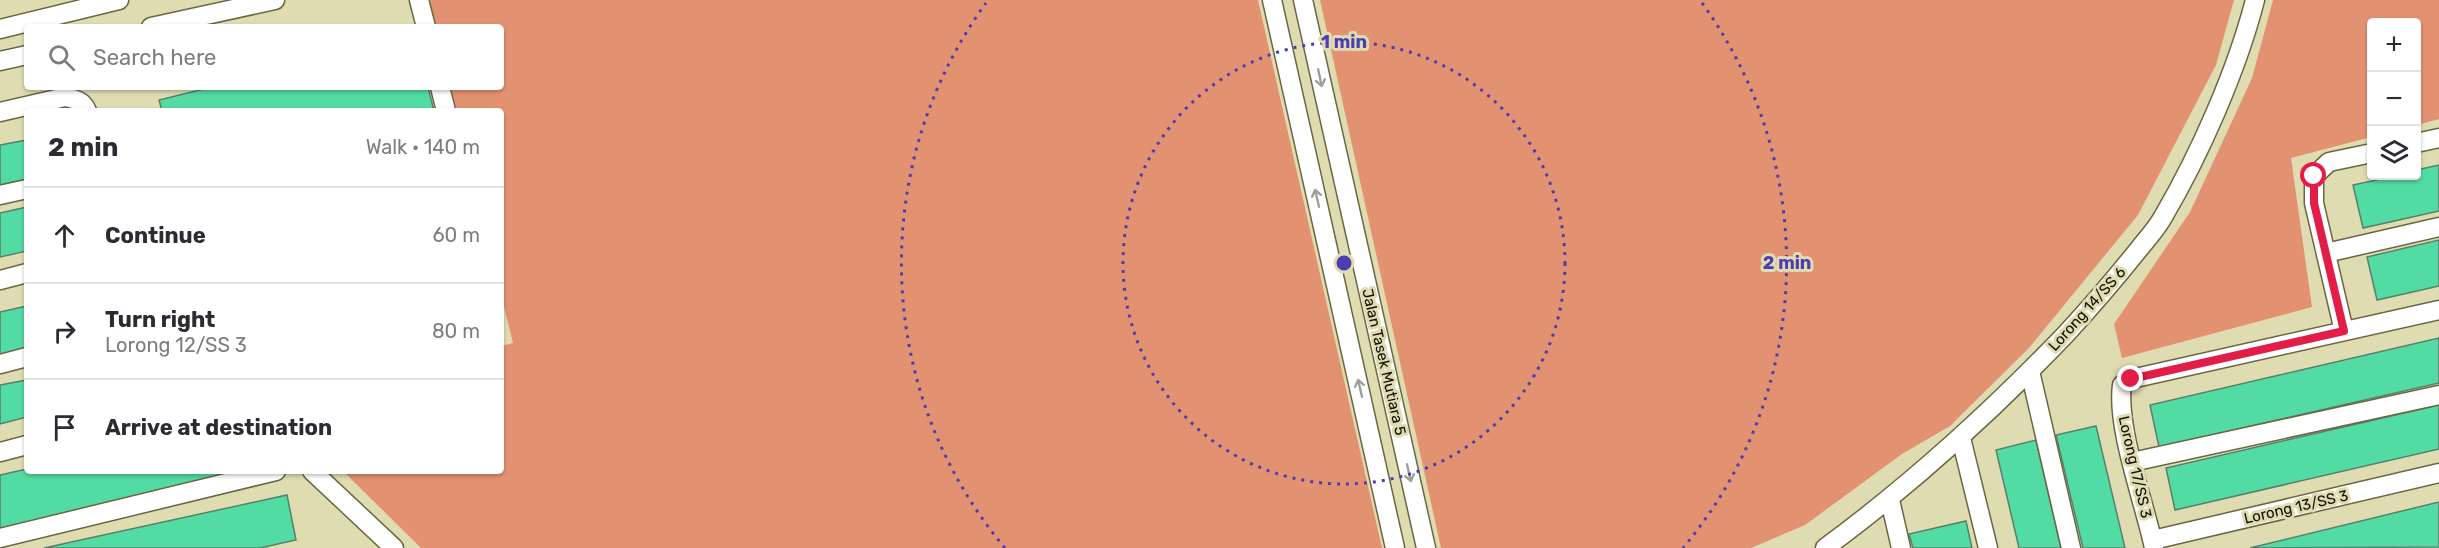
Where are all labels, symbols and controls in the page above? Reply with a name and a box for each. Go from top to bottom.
map controls [2367,18,2421,180]
button: + [2367,18,2421,72]
search box [24,24,504,90]
text: 1 min [1321,31,1367,53]
icon: search [45,41,78,74]
text: Search here [93,44,216,71]
one-way arrow [1315,68,1327,87]
button: − [2367,72,2421,126]
button: layers [2367,126,2421,180]
text: 2 min [48,132,118,163]
text: Walk · 140 m [366,135,480,159]
route start [2300,162,2326,188]
one-way arrow [1311,189,1322,208]
icon: ahead [48,219,81,252]
text: Continue [105,222,206,249]
text: 60 m [433,223,480,247]
text: 2 min [1763,252,1811,274]
centre of rings [1334,253,1354,273]
street label: Lorong 14/SS 6 [2045,263,2129,355]
street label: Jalan Tasek Mutiara 5 [1358,287,1410,437]
text: Turn right [105,306,215,333]
icon: right [48,315,81,348]
text: 80 m [432,319,480,343]
text: Lorong 12/SS 3 [105,333,247,357]
route end [2117,365,2143,391]
one-way arrow [1354,379,1366,398]
icon: arrive [48,411,81,444]
text: Arrive at destination [105,414,332,441]
street label: Lorong 17/SS 3 [2114,414,2156,520]
one-way arrow [1403,463,1415,482]
street label: Lorong 13/SS 3 [2242,486,2350,528]

